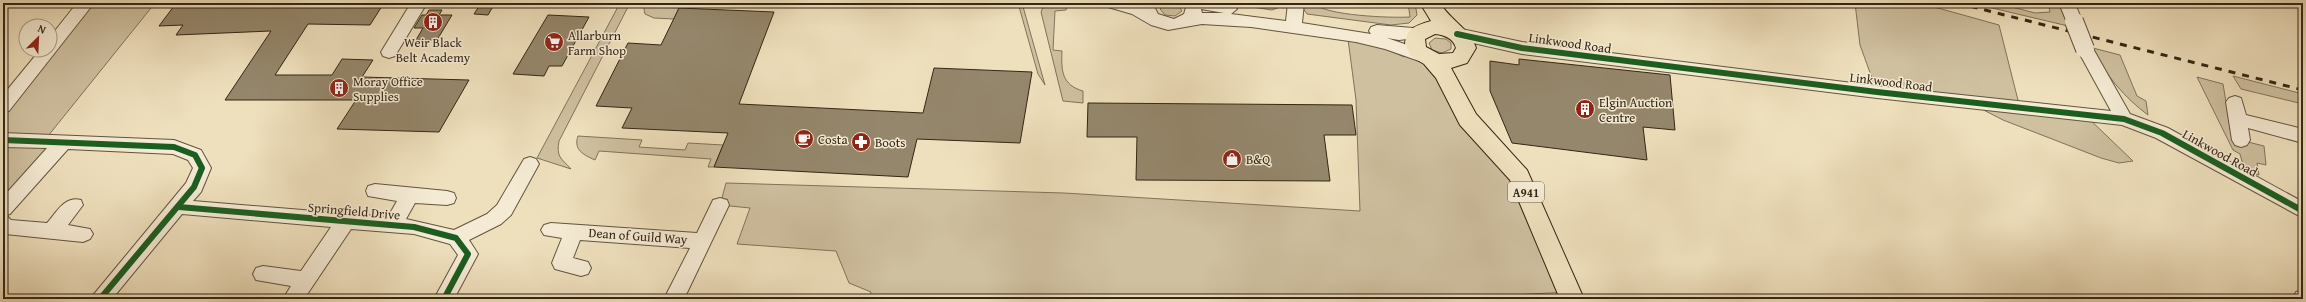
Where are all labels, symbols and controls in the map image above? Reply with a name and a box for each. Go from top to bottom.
building icon: Weir Black Belt Academy [422,11,444,33]
north arrow [18,18,58,58]
text: N [35,20,49,38]
place label: Allarburn Farm Shop [568,26,626,60]
street label: Linkwood Road [1527,28,1613,58]
supermarket icon: Allarburn Farm Shop [543,31,565,53]
place label: Weir Black Belt Academy [396,33,471,67]
street label: Linkwood Road [1849,68,1934,97]
place label: Moray Office Supplies [353,72,423,106]
building icon: Moray Office Supplies [328,77,350,99]
place label: Elgin Auction Centre [1599,93,1673,127]
building icon: Elgin Auction Centre [1574,98,1596,120]
street label: Linkwood Road [2179,125,2261,182]
cafe icon: Costa [793,128,815,150]
place label: Costa [818,130,848,149]
pharmacy icon: Boots [850,131,872,153]
place label: Boots [875,133,905,152]
shop icon: B&Q [1221,148,1243,170]
place label: B&Q [1246,150,1271,169]
road number: A941 [1508,182,1544,202]
street label: Springfield Drive [307,197,401,225]
street label: Dean of Guild Way [588,223,689,249]

